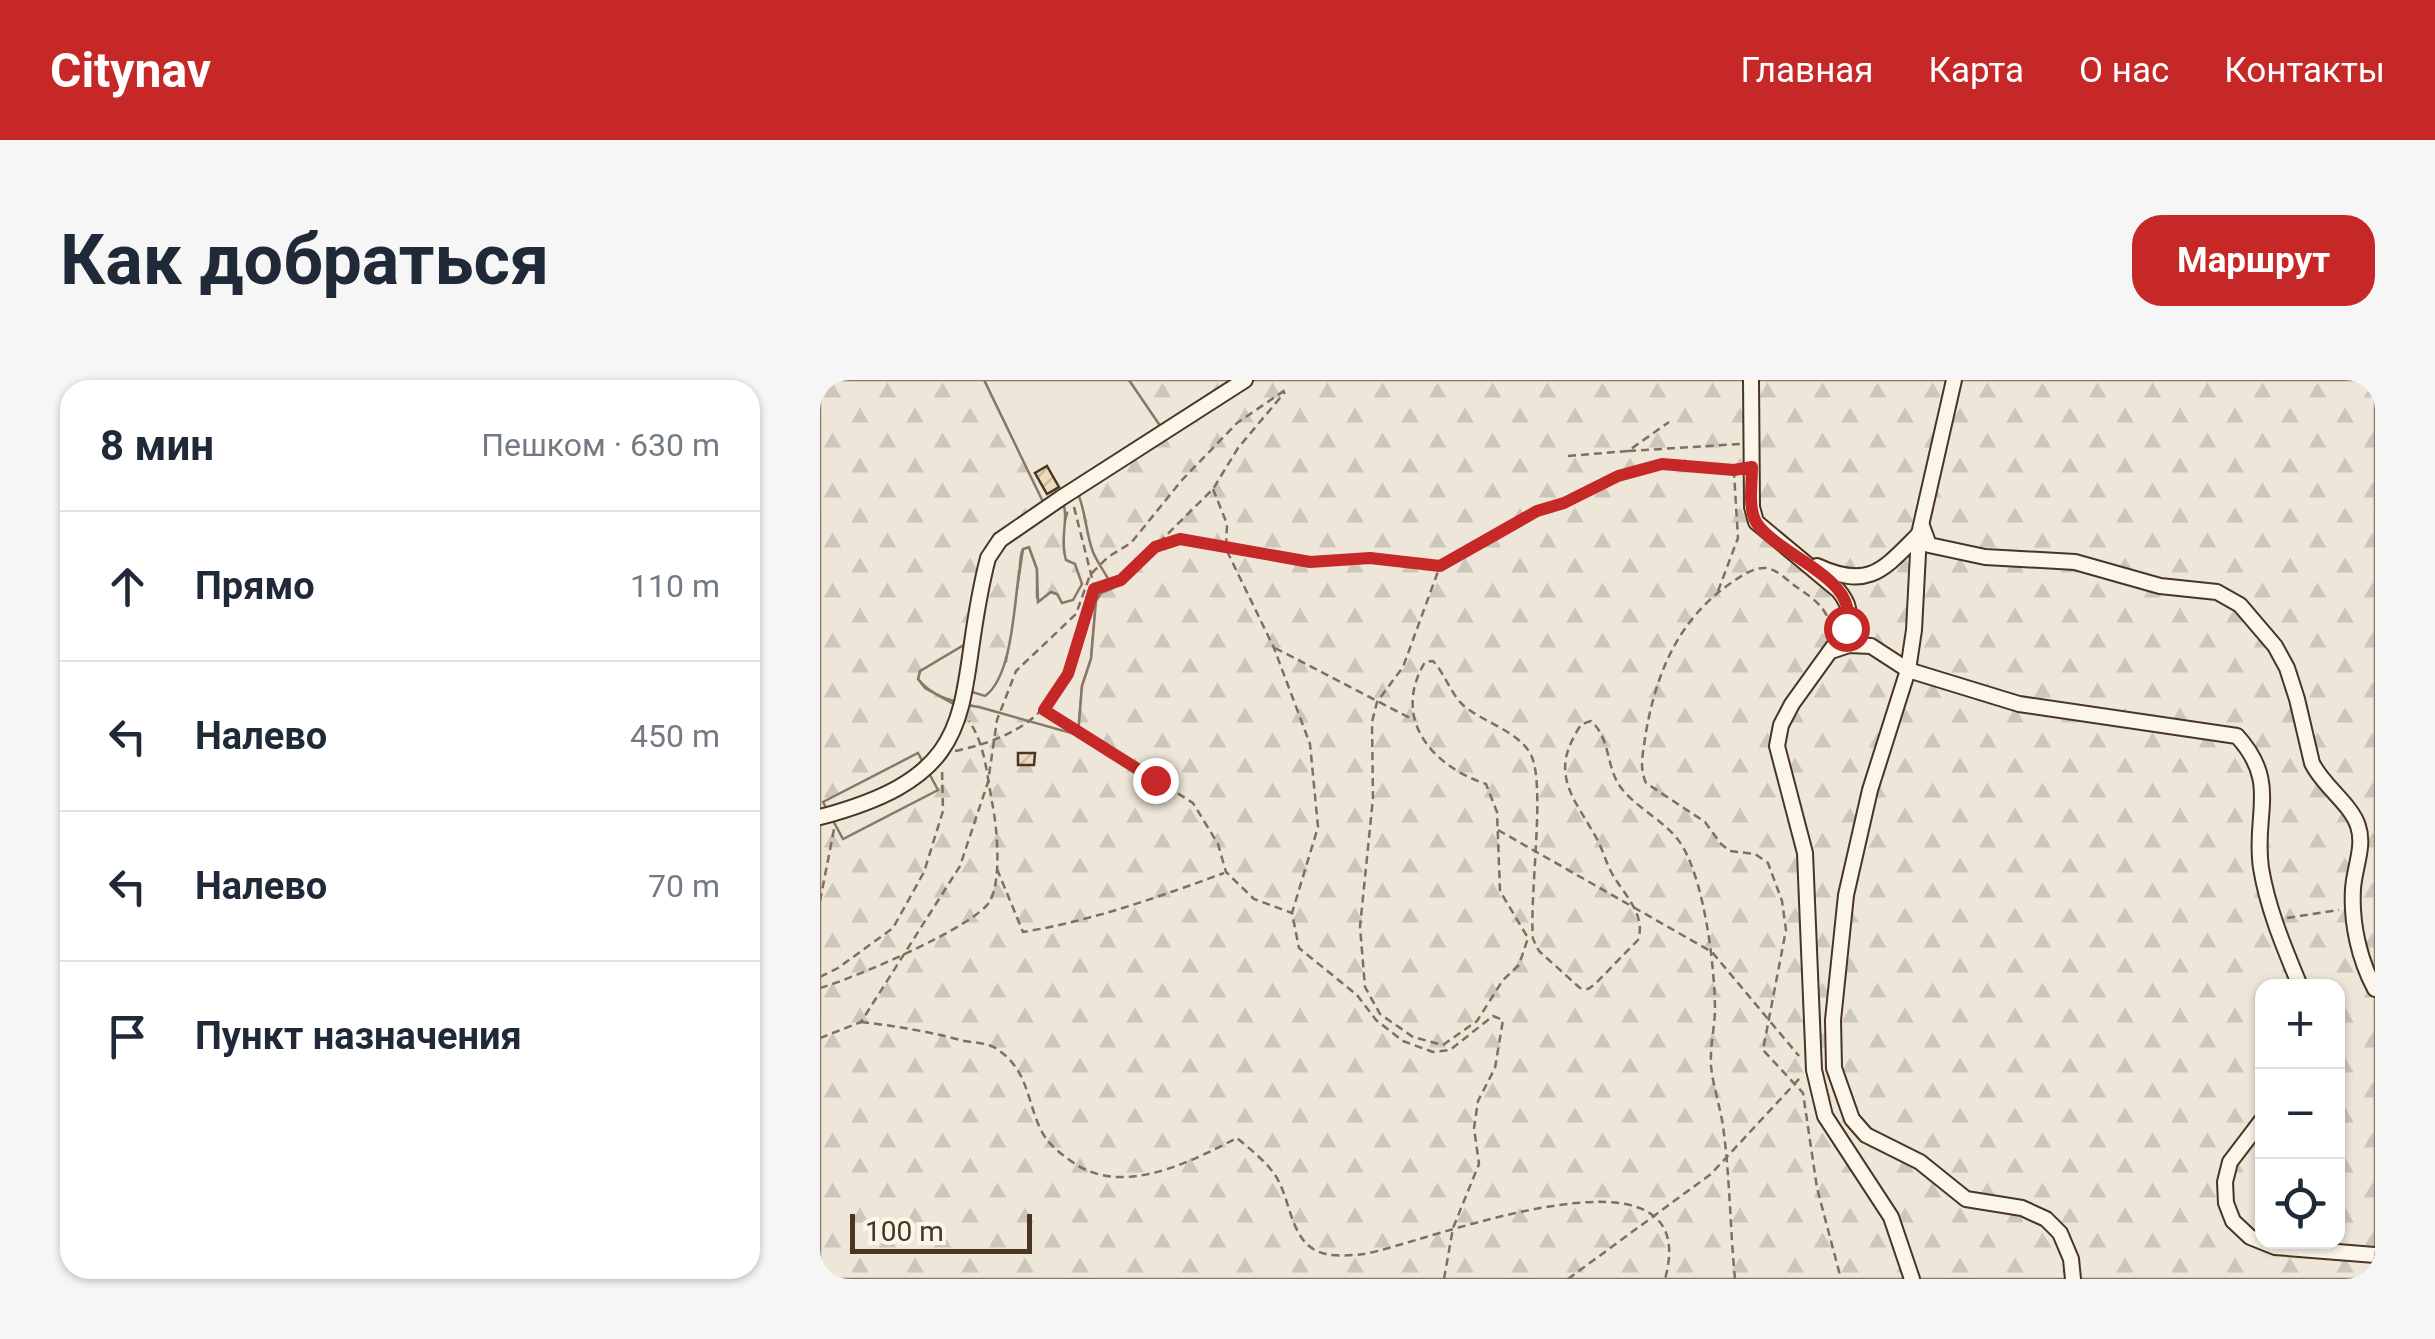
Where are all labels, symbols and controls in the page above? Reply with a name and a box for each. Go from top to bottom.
text: Citynav [50,42,211,99]
text: Главная [1741,50,1874,91]
text: Карта [1929,50,2024,91]
text: О нас [2079,50,2169,91]
text: Контакты [2224,50,2385,91]
button: Маршрут [2132,215,2375,306]
text: Как добраться [60,219,549,301]
text: 8 мин [100,421,214,470]
text: Пешком · 630 m [481,426,720,464]
icon: ahead [100,559,155,614]
text: Прямо [195,564,315,608]
text: 110 m [630,567,720,605]
route start [1824,606,1870,652]
icon: left [100,709,155,764]
text: Налево [195,714,327,758]
text: 450 m [630,717,720,755]
route end [1133,758,1179,804]
icon: left [100,859,155,914]
text: Налево [195,864,327,908]
text: 70 m [648,867,720,905]
map controls [2255,979,2345,1249]
button: + [2255,979,2345,1069]
icon: arrive [100,1009,155,1064]
text: Пункт назначения [195,1014,522,1058]
button: − [2255,1069,2345,1159]
button: locate [2255,1159,2345,1249]
scale bar [850,1209,1032,1254]
text: 100 m [865,1215,944,1248]

